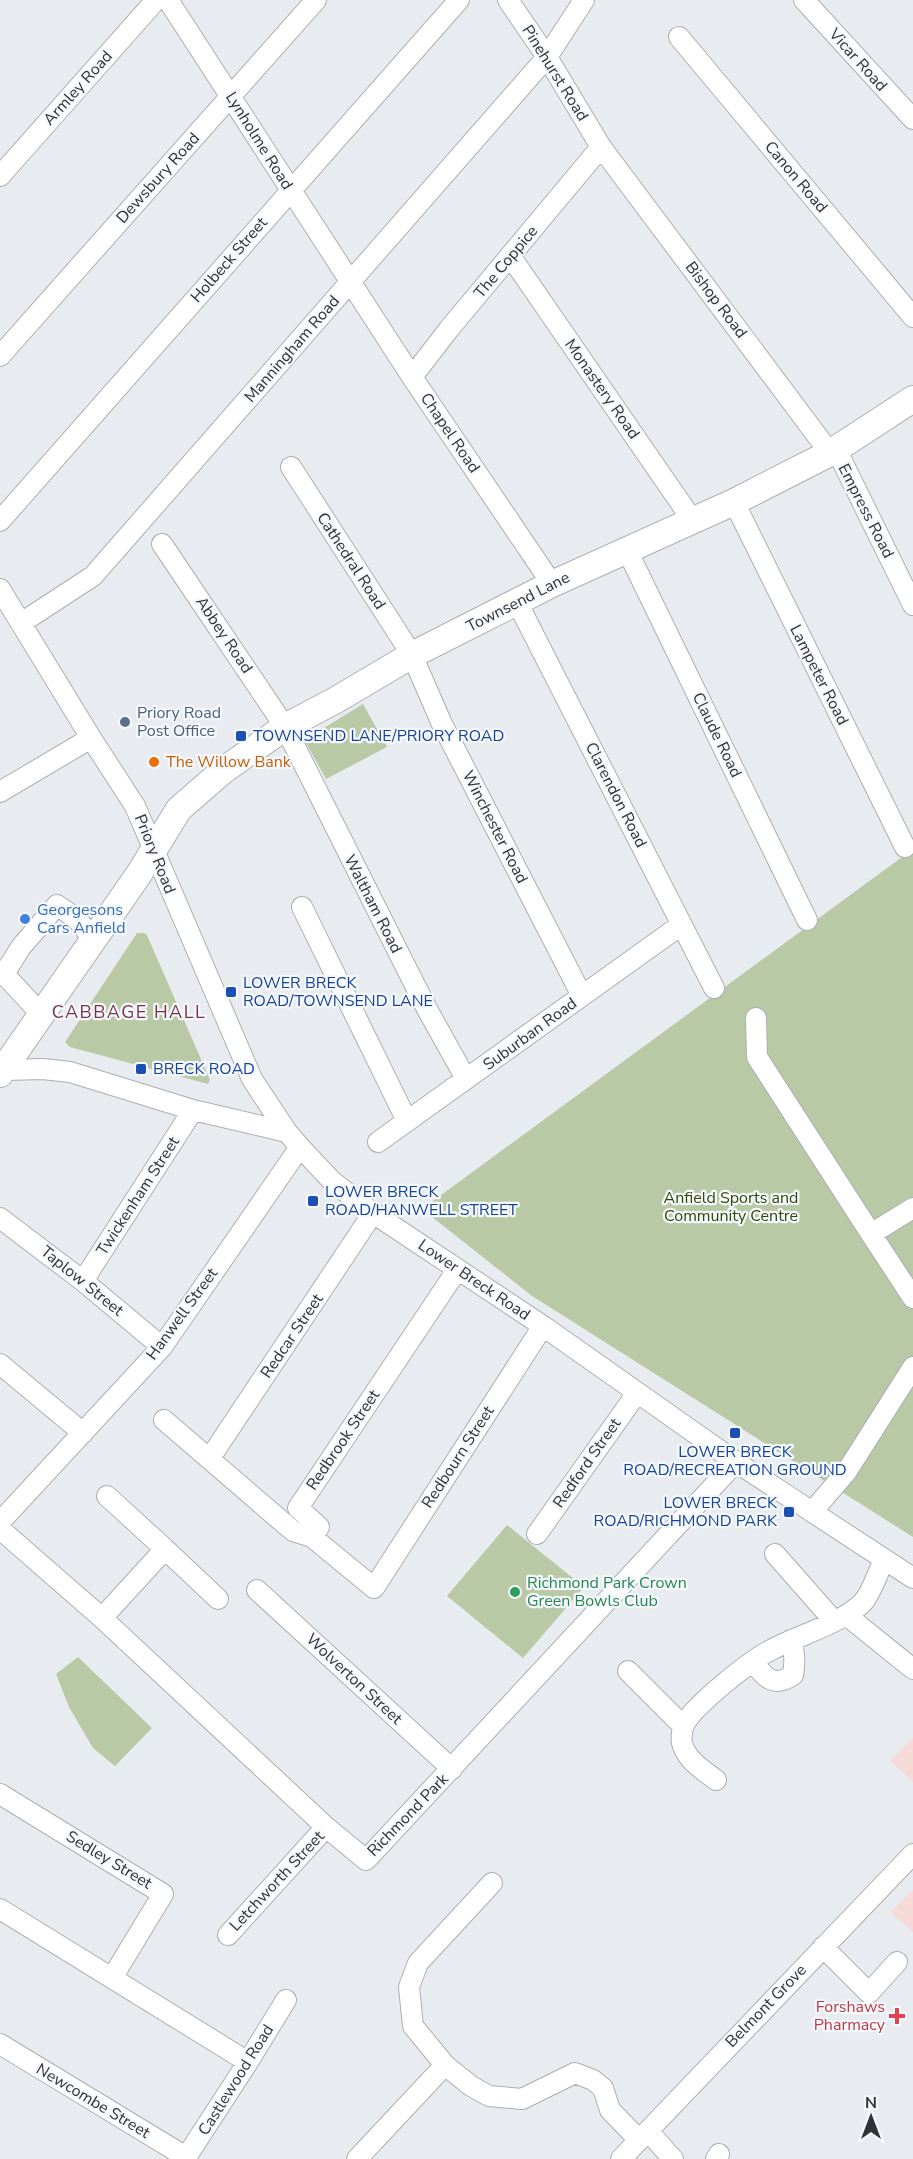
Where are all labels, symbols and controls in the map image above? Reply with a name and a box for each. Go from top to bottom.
street label: Pinehurst Road [517,21,593,125]
street label: Vicar Road [823,23,892,96]
street label: Armley Road [38,46,118,130]
street label: Lynholme Road [220,88,298,194]
street label: Dewsbury Road [111,128,205,228]
street label: Canon Road [759,136,833,218]
street label: Holbeck Street [186,212,273,308]
street label: The Coppice [469,221,543,303]
street label: Bishop Road [680,257,752,343]
street label: Manningham Road [239,291,345,407]
street label: Monastery Road [559,335,645,443]
street label: Chapel Road [415,389,485,477]
street label: Empress Road [833,460,899,562]
street label: Cathedral Road [311,508,391,614]
street label: Townsend Lane [463,566,573,638]
street label: Abbey Road [190,592,258,678]
street label: Lampeter Road [784,621,854,729]
street label: Claude Road [687,689,747,781]
place label: Priory Road Post Office [137,702,221,742]
marker: Priory Road Post Office [118,715,132,729]
place label: TOWNSEND LANE/PRIORY ROAD [253,725,504,747]
marker: TOWNSEND LANE/PRIORY ROAD [234,729,248,743]
street label: Clarendon Road [580,738,652,852]
place label: The Willow Bank [166,751,292,773]
marker: The Willow Bank [147,755,161,769]
street label: Winchester Road [457,767,533,887]
street label: Priory Road [129,811,181,897]
street label: Waltham Road [339,851,407,957]
place label: Georgesons Cars Anfield [37,899,126,939]
marker: Georgesons Cars Anfield [18,912,32,926]
place label: LOWER BRECK ROAD/TOWNSEND LANE [243,972,433,1012]
marker: LOWER BRECK ROAD/TOWNSEND LANE [224,985,238,999]
street label: Suburban Road [479,992,581,1076]
district label: CABBAGE HALL [52,1000,206,1024]
place label: BRECK ROAD [153,1058,255,1080]
marker: BRECK ROAD [134,1062,148,1076]
street label: Twickenham Street [91,1132,185,1260]
place label: LOWER BRECK ROAD/HANWELL STREET [325,1181,518,1221]
park label: Anfield Sports and Community Centre [664,1187,798,1227]
marker: LOWER BRECK ROAD/HANWELL STREET [306,1194,320,1208]
street label: Lower Breck Road [414,1234,534,1326]
street label: Taplow Street [36,1241,128,1322]
street label: Hanwell Street [141,1263,223,1364]
street label: Redcar Street [256,1289,329,1383]
street label: Redbrook Street [301,1385,385,1495]
street label: Redbourn Street [417,1401,500,1513]
street label: Redford Street [548,1413,626,1512]
marker: LOWER BRECK ROAD/RECREATION GROUND [728,1426,742,1440]
place label: LOWER BRECK ROAD/RECREATION GROUND [623,1441,847,1481]
place label: LOWER BRECK ROAD/RICHMOND PARK [594,1492,778,1532]
marker: LOWER BRECK ROAD/RICHMOND PARK [782,1505,796,1519]
place label: Richmond Park Crown Green Bowls Club [527,1572,687,1612]
marker: Richmond Park Crown Green Bowls Club [508,1585,522,1599]
street label: Wolverton Street [301,1629,407,1730]
street label: Richmond Park [363,1768,454,1861]
street label: Sedley Street [62,1826,156,1895]
street label: Letchworth Street [225,1826,330,1936]
street label: Belmont Grove [721,1959,811,2053]
place label: Forshaws Pharmacy [814,1996,886,2036]
marker: Forshaws Pharmacy [890,2009,904,2023]
street label: Castlewood Road [193,2020,279,2140]
street label: Newcombe Street [32,2058,154,2144]
north arrow [841,2087,901,2147]
text: N [865,2092,877,2114]

